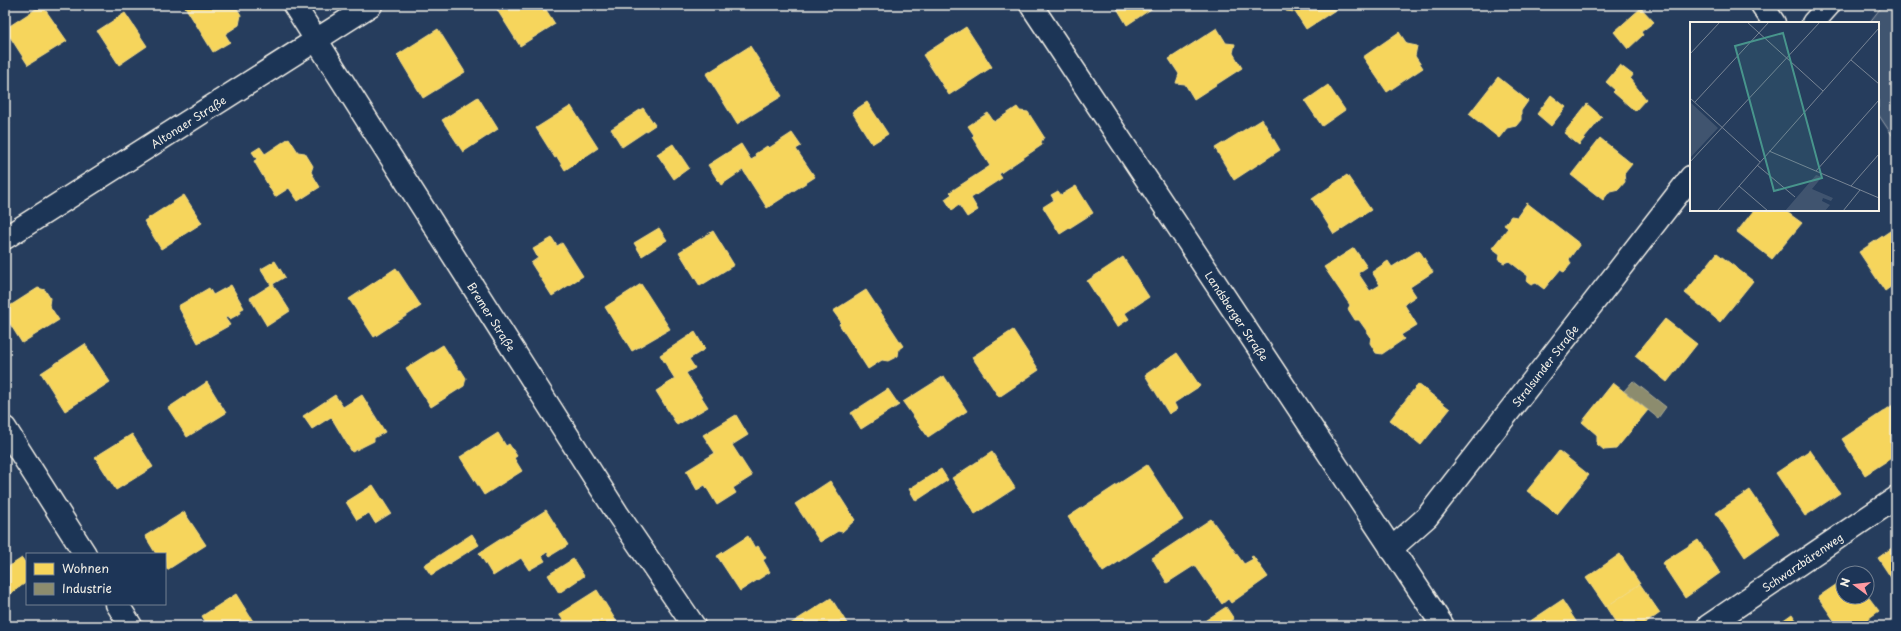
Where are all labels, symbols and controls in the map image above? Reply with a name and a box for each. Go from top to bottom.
inset map [1690,22,1879,211]
street label: Altonaer Straße [147,91,229,152]
street label: Landsberger Straße [1201,268,1273,364]
street label: Bremer Straße [464,279,521,355]
street label: Stralsunder Straße [1507,321,1582,410]
street label: Schwarzbärenweg [1758,528,1846,596]
legend [26,553,166,605]
text: Wohnen [62,559,109,577]
north arrow [1835,565,1875,605]
text: N [1836,576,1854,589]
text: Industrie [62,579,112,597]

